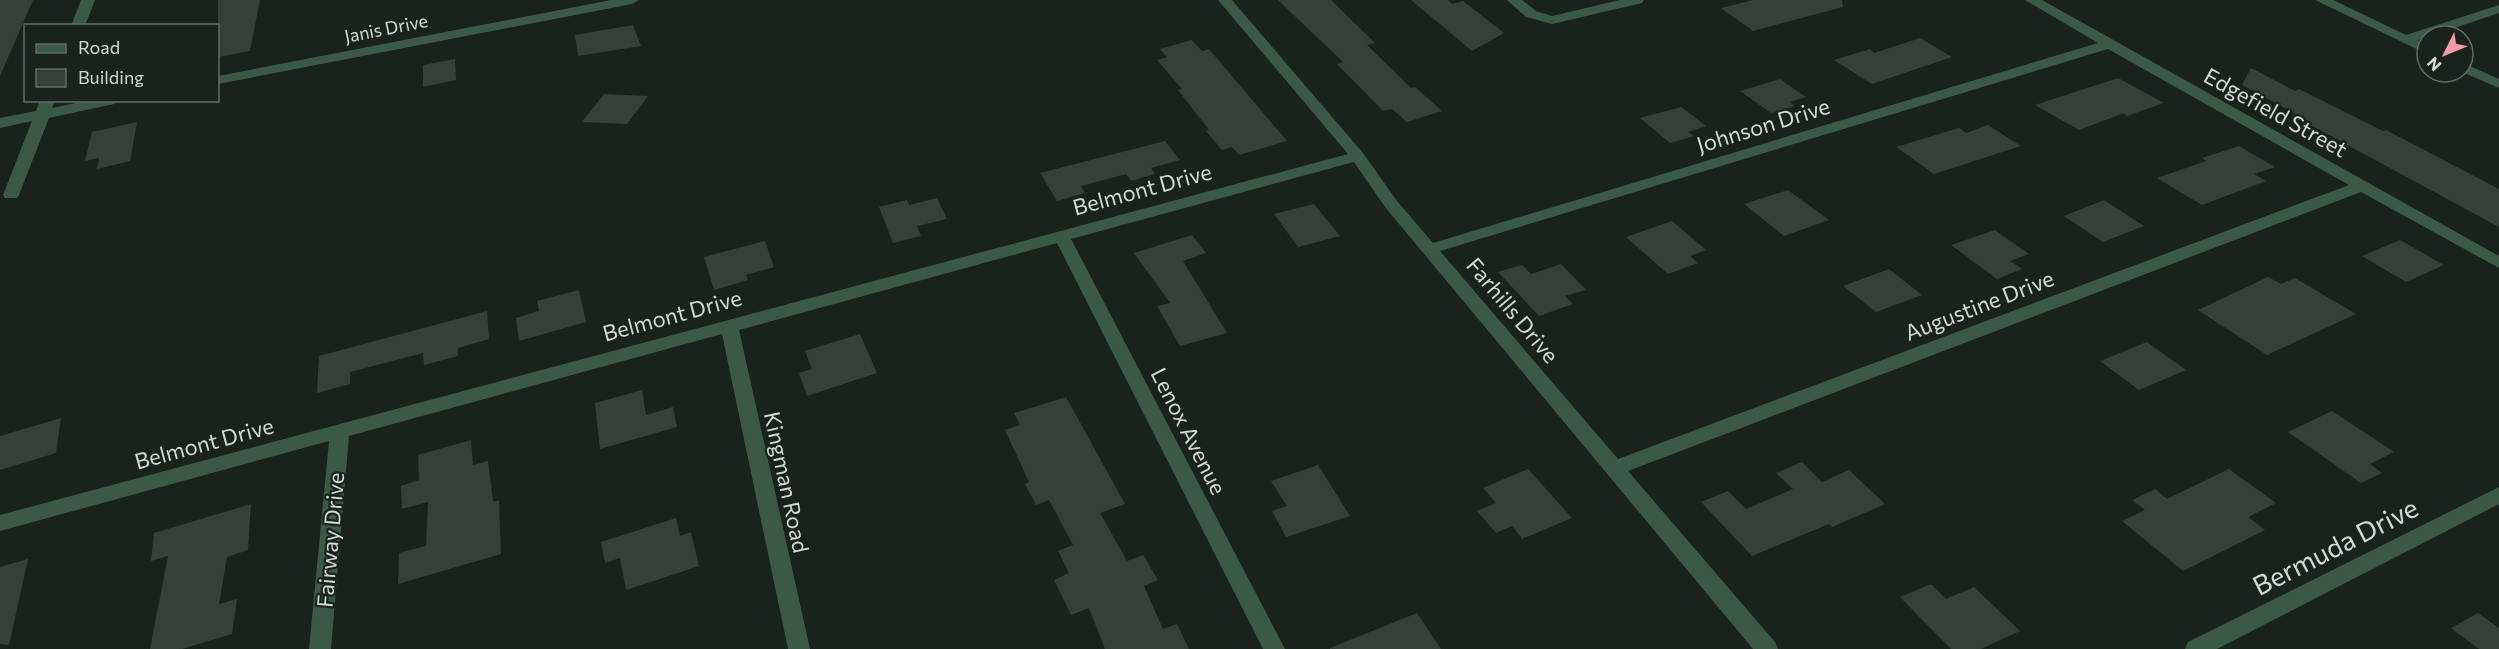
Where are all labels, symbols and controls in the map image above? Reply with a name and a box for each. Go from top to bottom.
street label: Janis Drive [342,9,430,47]
legend [24,24,219,102]
north arrow [2415,24,2475,84]
text: Road [78,36,120,58]
text: N [2423,54,2445,75]
street label: Edgefield Street [2200,62,2352,162]
text: Building [78,66,144,88]
street label: Johnson Drive [1693,92,1833,158]
street label: Belmont Drive [1070,157,1214,221]
street label: Farhills Drive [1461,252,1565,368]
street label: Augustine Drive [1901,264,2057,346]
street label: Belmont Drive [600,283,744,347]
street label: Lenox Avenue [1145,363,1233,499]
street label: Kingman Road [759,409,815,555]
street label: Belmont Drive [132,411,276,475]
street label: Fairway Drive [311,471,349,609]
street label: Bermuda Drive [2247,490,2423,602]

